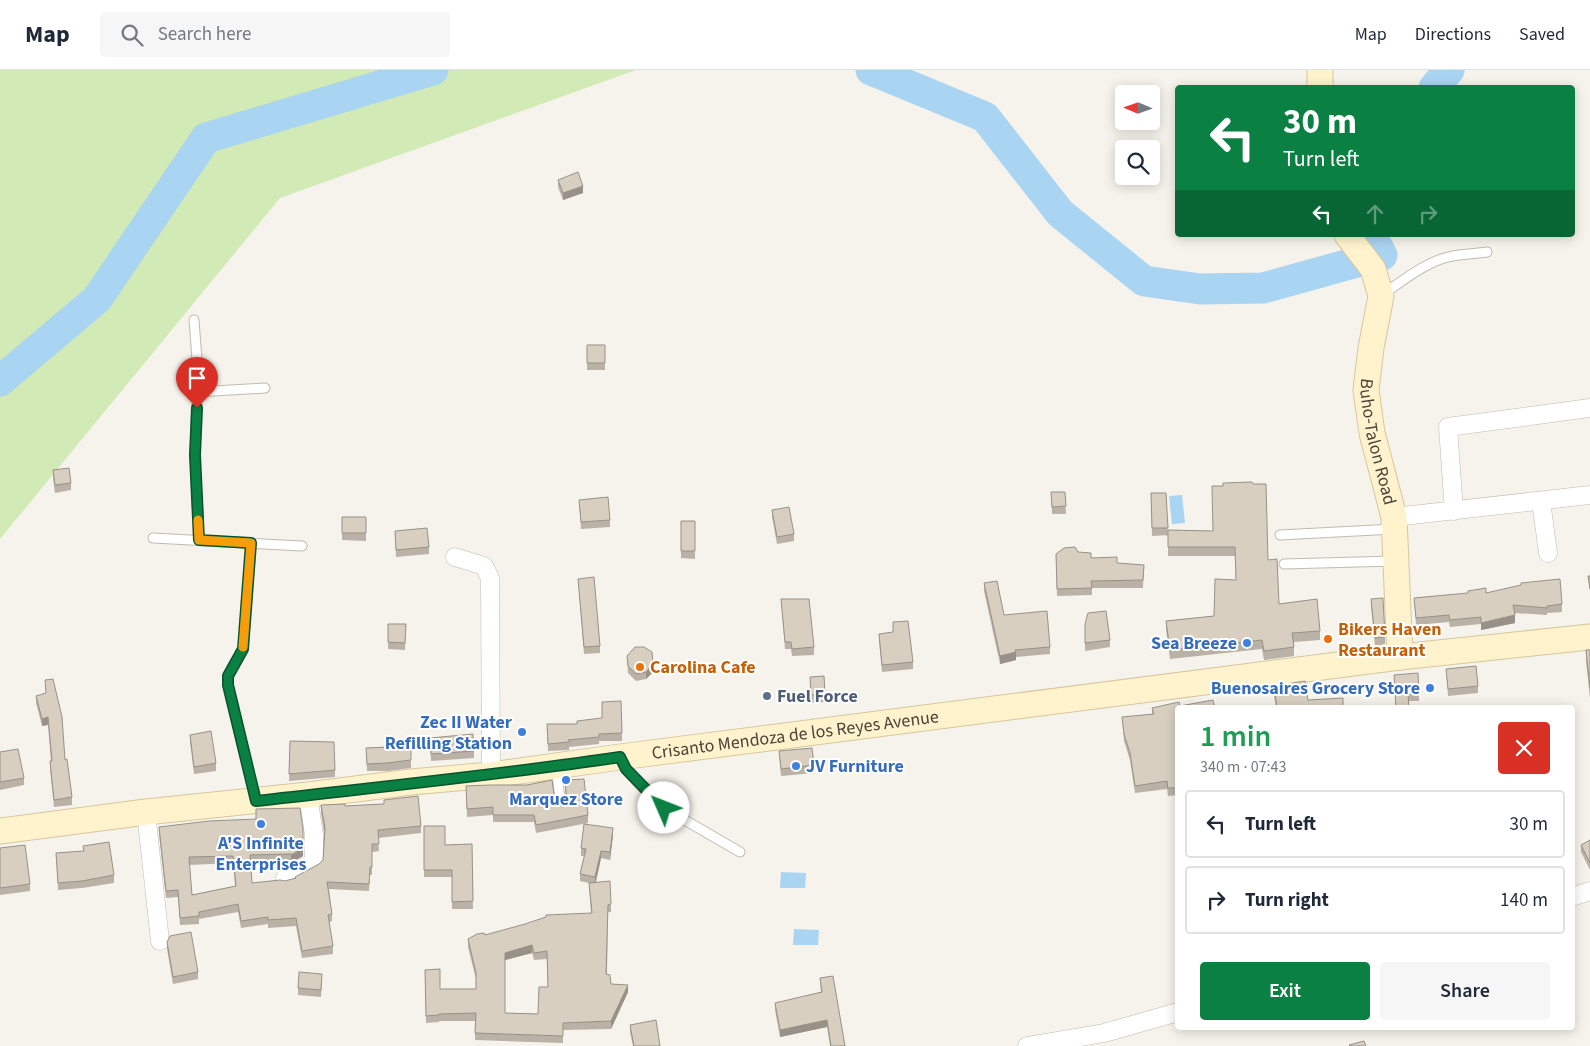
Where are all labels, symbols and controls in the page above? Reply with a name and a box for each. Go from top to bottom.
search box [100,12,450,57]
text: Map [25,17,70,52]
icon: search [118,21,146,49]
text: Search here [158,21,251,48]
text: Map [1355,22,1387,47]
text: Directions [1415,22,1491,47]
text: Saved [1519,22,1565,47]
north arrow [1115,85,1160,130]
map controls [1115,85,1160,185]
text: 30 m [1283,97,1357,147]
icon: left [1200,105,1265,170]
button: search [1115,140,1160,185]
text: Turn left [1283,143,1359,175]
icon: left [1308,200,1336,228]
icon: ahead [1361,200,1389,228]
icon: right [1414,200,1442,228]
pin [176,357,218,408]
icon: arrive [183,364,211,392]
street label: Buho-Talon Road [1353,377,1402,508]
place label: Bikers Haven Restaurant [1338,617,1442,663]
place label: Sea Breeze [1151,631,1237,656]
marker: Bikers Haven Restaurant [1322,633,1334,645]
marker: Sea Breeze [1241,637,1253,649]
place label: Carolina Cafe [650,655,756,680]
marker: Carolina Cafe [634,661,646,673]
place label: Buenosaires Grocery Store [1211,676,1420,701]
marker: Buenosaires Grocery Store [1424,682,1436,694]
place label: Fuel Force [777,684,858,709]
marker: Fuel Force [761,690,773,702]
street label: Crisanto Mendoza de los Reyes Avenue [650,704,940,766]
place label: Zec II Water Refilling Station [385,710,513,756]
text: 1 min [1200,715,1271,758]
button: close [1498,722,1550,774]
marker: Zec II Water Refilling Station [516,726,528,738]
place label: JV Furniture [806,754,904,779]
text: 340 m · 07:43 [1200,756,1287,778]
marker: JV Furniture [790,760,802,772]
marker: Marquez Store [560,774,572,786]
position arrow [637,781,689,833]
place label: Marquez Store [509,787,623,812]
icon: left [1202,810,1230,838]
text: Turn left [1245,811,1316,838]
text: 30 m [1510,811,1548,838]
marker: A'S Infinite Enterprises [255,818,267,830]
place label: A'S Infinite Enterprises [216,831,306,877]
icon: right [1202,886,1230,914]
text: Turn right [1245,887,1329,914]
text: 140 m [1500,887,1548,914]
button: Exit [1200,962,1370,1020]
button: Share [1380,962,1550,1020]

